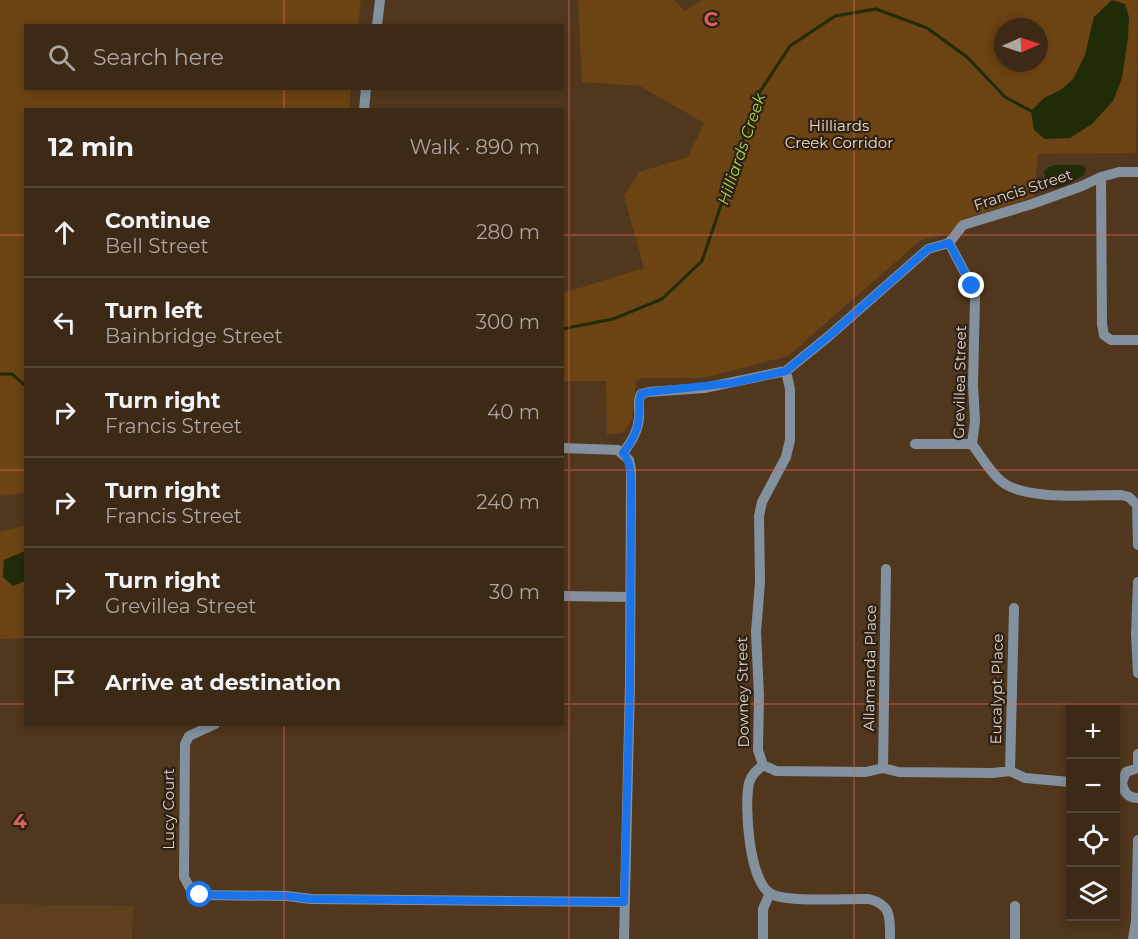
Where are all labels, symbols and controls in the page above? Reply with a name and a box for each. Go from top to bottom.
text: C [704,7,719,31]
north arrow [994,18,1048,72]
search box [24,24,564,90]
icon: search [45,41,78,74]
text: Search here [93,44,224,71]
water label: Hilliards Creek [713,89,770,207]
park label: Hilliards Creek Corridor [785,116,893,152]
text: 12 min [48,131,134,163]
text: Walk · 890 m [410,135,540,159]
street label: Francis Street [971,165,1075,214]
text: Continue [105,207,211,234]
icon: ahead [48,216,81,249]
text: 280 m [476,220,540,244]
text: Bell Street [105,234,209,258]
route end [958,272,984,298]
text: Turn left [105,297,203,324]
icon: left [48,306,81,339]
text: 300 m [476,310,540,334]
text: Bainbridge Street [105,324,283,348]
street label: Grevillea Street [949,325,970,439]
text: Turn right [105,387,220,414]
icon: right [48,396,81,429]
text: 40 m [487,400,540,424]
text: Francis Street [105,414,242,438]
text: Turn right [105,477,220,504]
icon: right [48,486,81,519]
text: 240 m [476,490,540,514]
text: Francis Street [105,504,242,528]
text: Turn right [105,567,220,594]
icon: right [48,576,81,609]
text: 30 m [489,580,540,604]
text: Grevillea Street [105,594,256,618]
street label: Allamanda Place [859,605,880,731]
street label: Eucalypt Place [986,634,1007,744]
street label: Downey Street [732,636,753,748]
icon: arrive [48,666,81,699]
text: Arrive at destination [105,669,341,696]
map controls [1066,705,1120,921]
button: + [1066,705,1120,759]
button: − [1066,759,1120,813]
street label: Lucy Court [159,768,178,850]
text: 4 [13,809,27,833]
button: locate [1066,813,1120,867]
button: layers [1066,867,1120,921]
route start [186,881,212,907]

